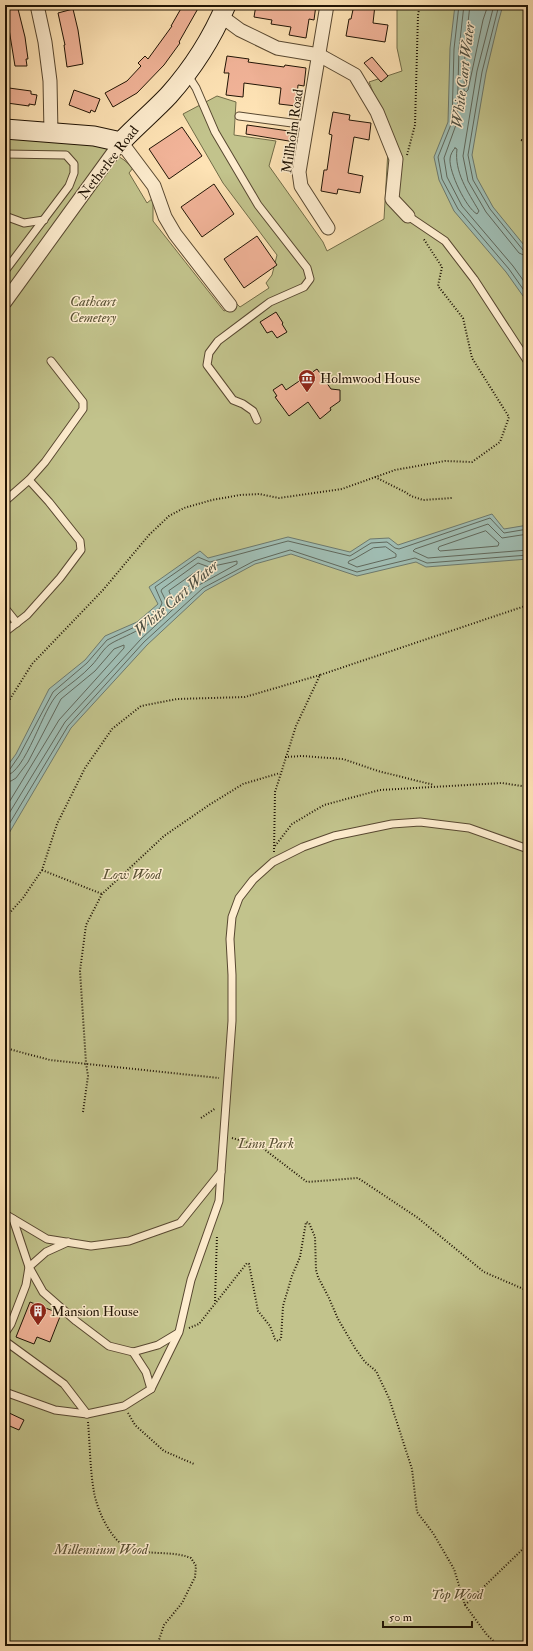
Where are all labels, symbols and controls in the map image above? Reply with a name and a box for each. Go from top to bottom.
water label: White Cart Water [448,20,480,129]
street label: Millholm Road [278,88,307,174]
street label: Netherlee Road [74,122,142,202]
park label: Cathcart Cemetery [70,293,117,326]
museum icon: Holmwood House [297,368,317,393]
place label: Holmwood House [320,370,420,387]
water label: White Cart Water [130,556,224,640]
park label: Low Wood [102,866,162,883]
park label: Linn Park [237,1135,294,1152]
building icon: Mansion House [28,1301,48,1326]
place label: Mansion House [51,1303,139,1320]
park label: Millennium Wood [53,1541,149,1558]
park label: Top Wood [431,1586,484,1603]
scale bar [383,1603,472,1629]
text: 50 m [389,1610,413,1625]

